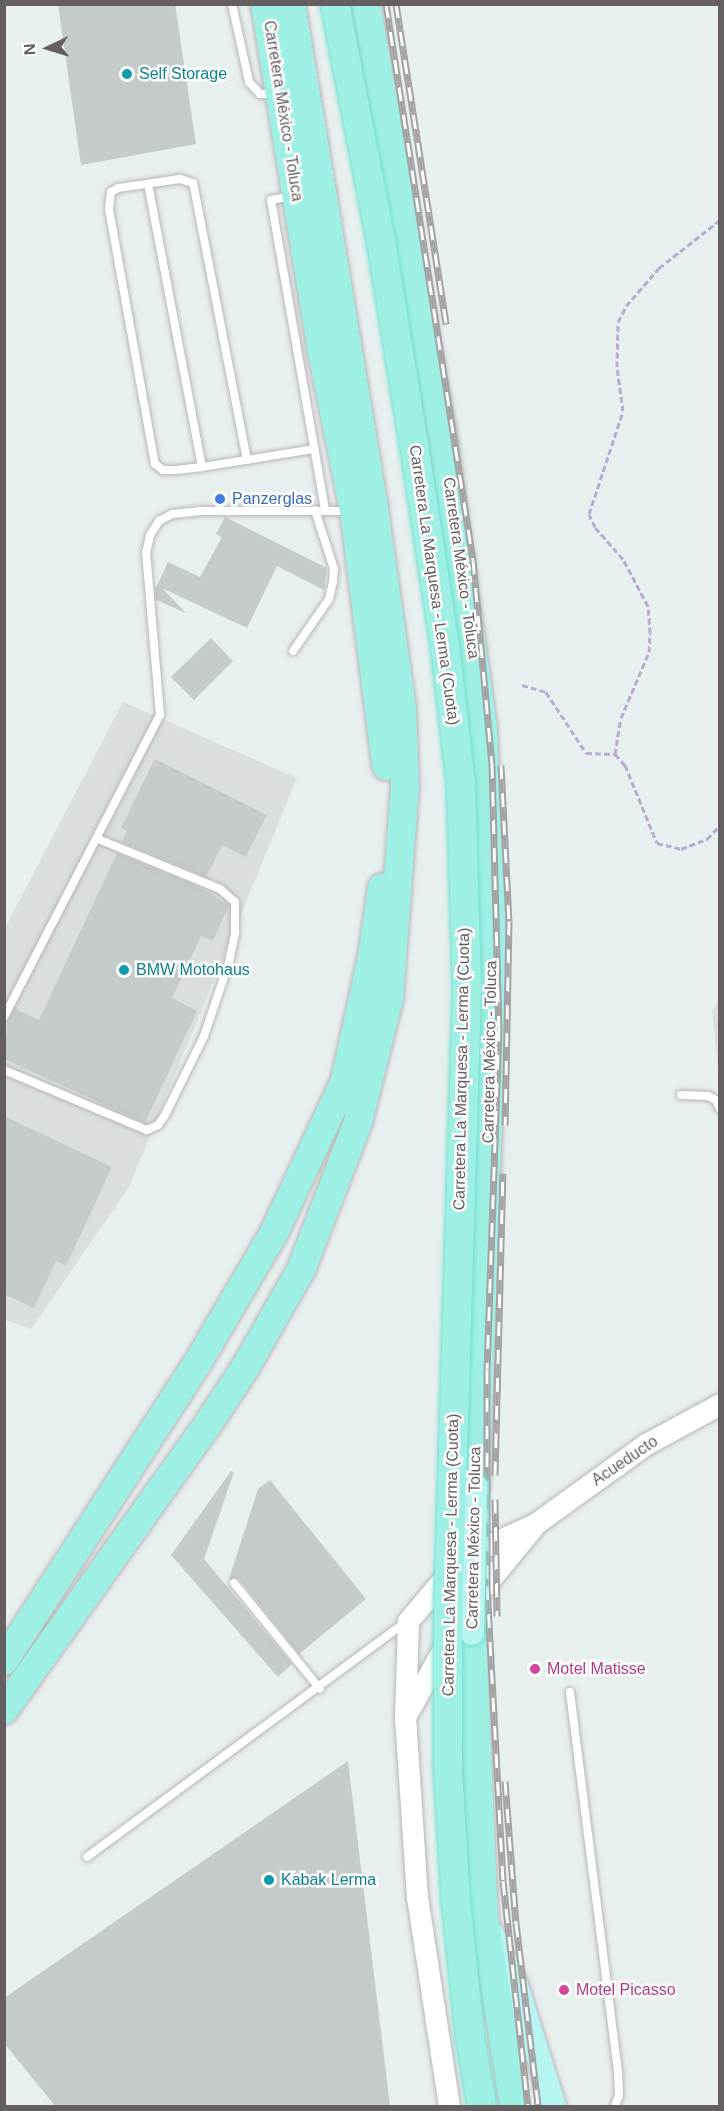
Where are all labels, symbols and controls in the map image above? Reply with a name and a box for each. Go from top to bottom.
north arrow [18,18,78,78]
street label: Carretera México - Toluca [259,19,307,203]
text: N [21,43,38,56]
place label: Self Storage [139,64,227,84]
marker: Self Storage [120,67,134,81]
street label: Carretera La Marquesa - Lerma (Cuota) [405,444,463,726]
street label: Carretera México - Toluca [439,476,483,660]
place label: Panzerglas [232,489,312,509]
marker: Panzerglas [213,492,227,506]
street label: Carretera La Marquesa - Lerma (Cuota) [450,927,474,1211]
place label: BMW Motohaus [136,960,250,980]
street label: Carretera México - Toluca [479,960,501,1144]
marker: BMW Motohaus [117,963,131,977]
street label: Carretera La Marquesa - Lerma (Cuota) [439,1413,463,1697]
street label: Acueducto [588,1432,662,1490]
street label: Carretera México - Toluca [463,1446,485,1630]
place label: Motel Matisse [547,1659,646,1679]
marker: Motel Matisse [528,1662,542,1676]
place label: Kabak Lerma [281,1870,376,1890]
marker: Kabak Lerma [262,1873,276,1887]
place label: Motel Picasso [576,1980,676,2000]
marker: Motel Picasso [557,1983,571,1997]

